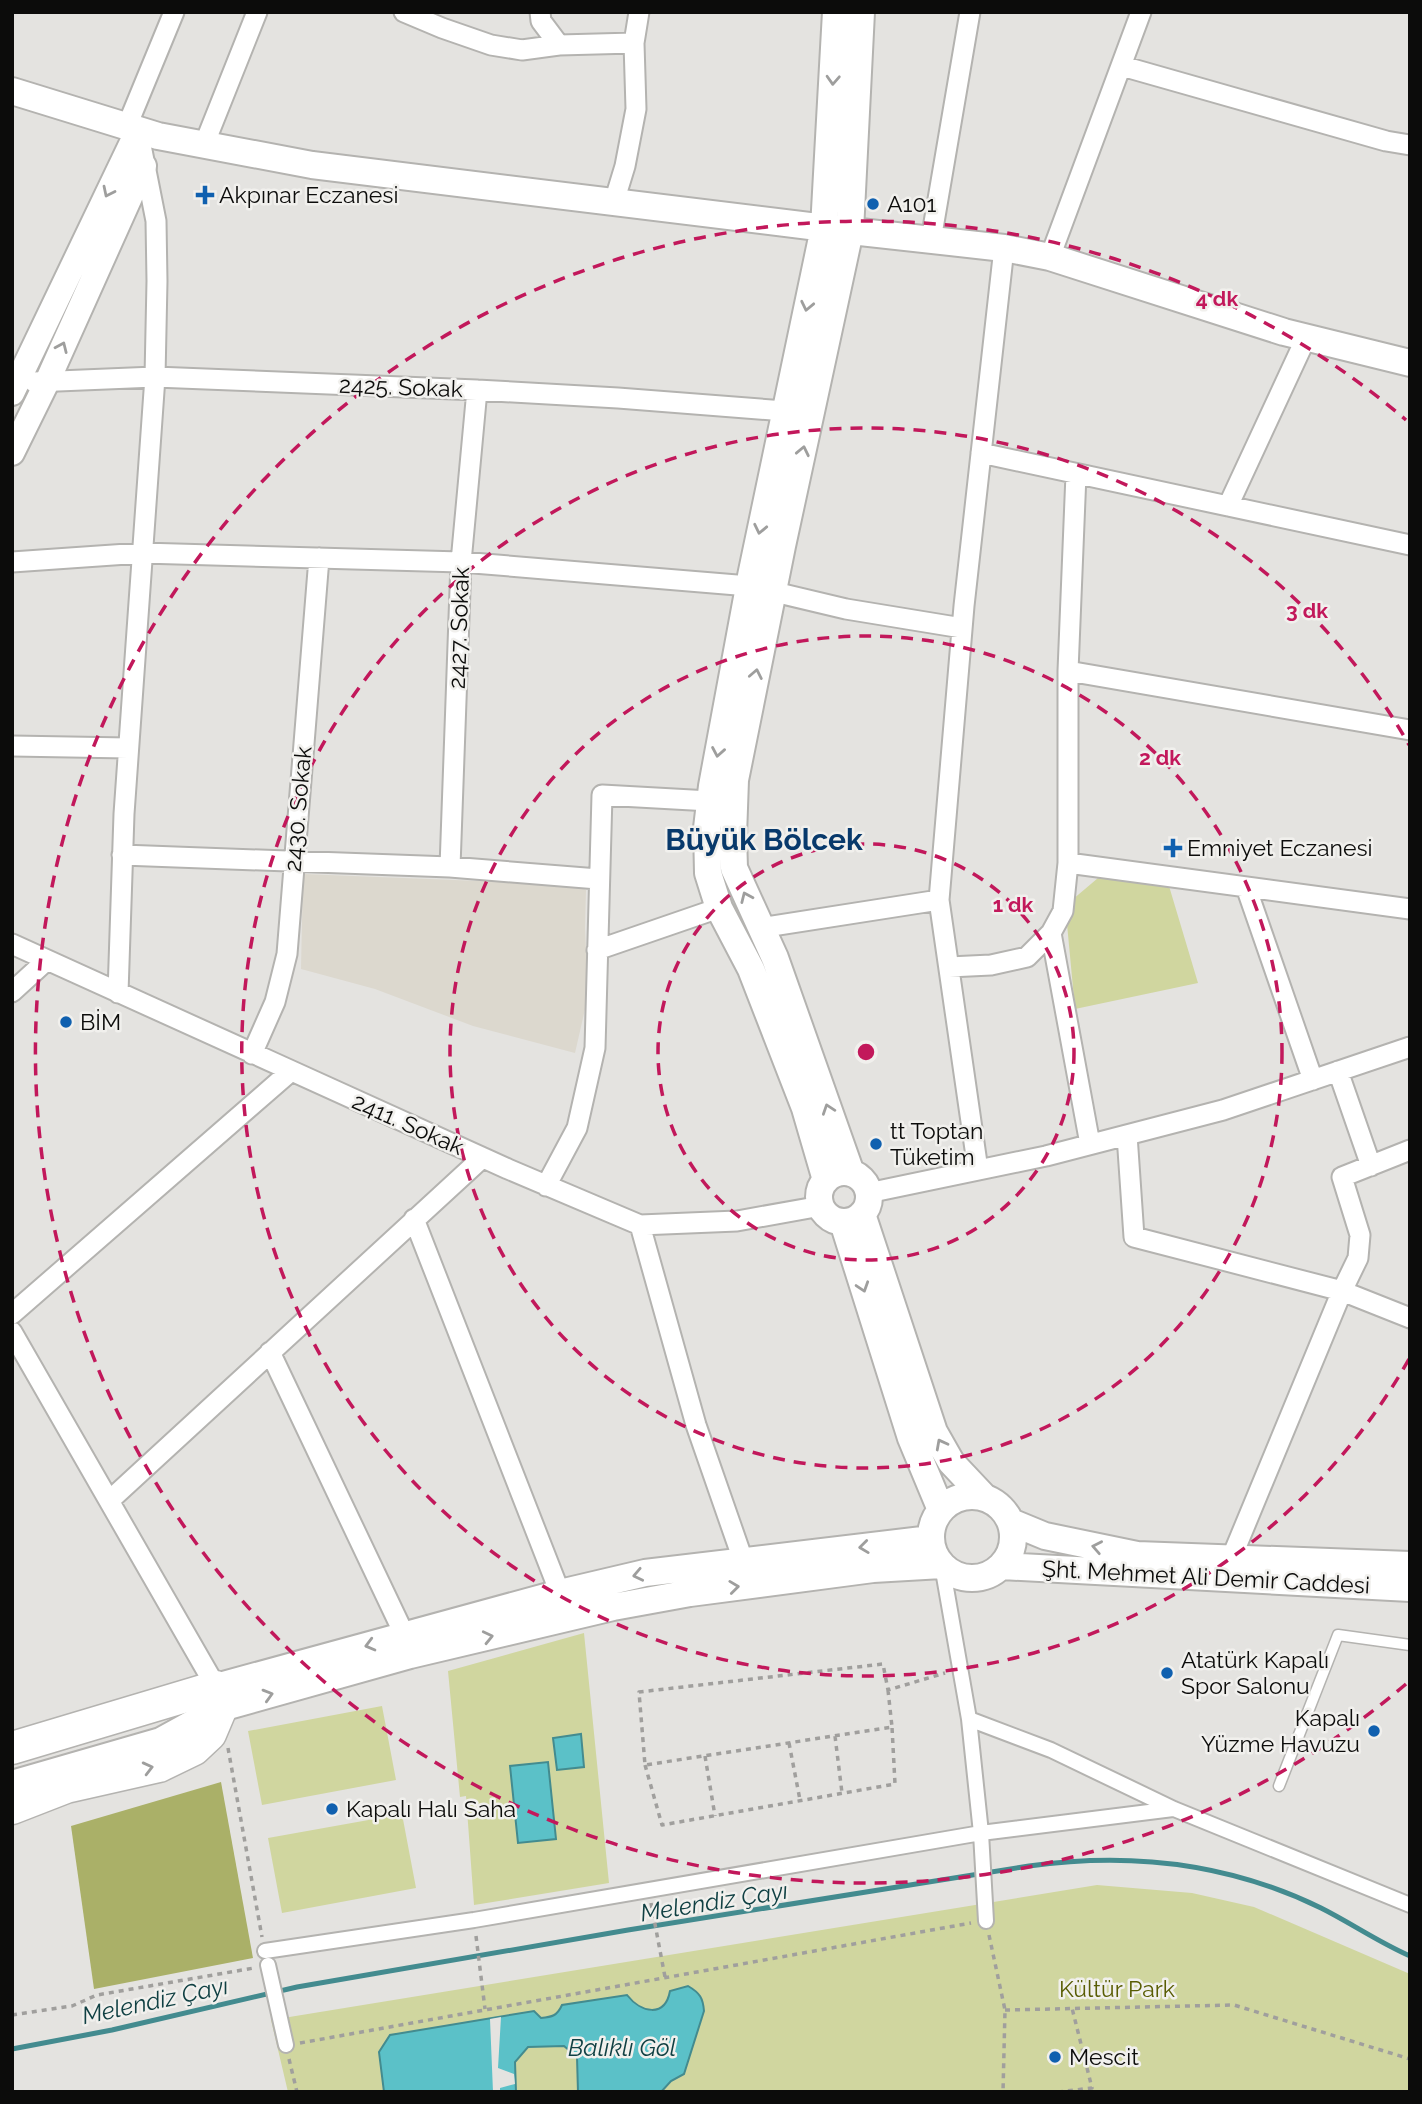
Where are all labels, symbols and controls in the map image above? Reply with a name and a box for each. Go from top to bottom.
one-way arrow [826,75,841,86]
place label: Akpınar Eczanesi [219,181,398,208]
one-way arrow [103,185,117,197]
marker: Akpınar Eczanesi [197,187,213,203]
place label: A101 [887,190,936,217]
marker: A101 [865,196,881,212]
text: 4 dk [1196,286,1238,311]
one-way arrow [800,300,815,312]
one-way arrow [54,342,68,355]
street label: 2425. Sokak [339,371,463,402]
one-way arrow [794,445,809,457]
one-way arrow [754,523,769,535]
street label: 2427. Sokak [443,567,474,689]
text: 3 dk [1286,598,1328,623]
one-way arrow [748,668,763,680]
street label: 2430. Sokak [279,745,316,873]
text: 2 dk [1139,745,1181,770]
one-way arrow [711,746,726,758]
district label: Büyük Bölcek [665,822,863,857]
place label: Emniyet Eczanesi [1187,834,1373,861]
marker: Emniyet Eczanesi [1165,840,1181,856]
one-way arrow [740,892,754,904]
text: 1 dk [993,892,1034,917]
place label: BİM [80,1008,121,1035]
marker: BİM [58,1014,74,1030]
centre of rings [854,1040,878,1064]
street label: 2411. Sokak [348,1087,468,1160]
one-way arrow [822,1104,836,1116]
place label: tt Toptan Tüketim [890,1117,983,1170]
marker: tt Toptan Tüketim [868,1136,884,1152]
one-way arrow [855,1281,869,1293]
one-way arrow [936,1439,949,1452]
one-way arrow [858,1539,869,1554]
one-way arrow [1091,1540,1103,1555]
street label: Şht. Mehmet Ali Demir Caddesi [1041,1554,1371,1599]
one-way arrow [632,1567,644,1582]
one-way arrow [729,1579,740,1594]
one-way arrow [482,1631,494,1645]
one-way arrow [365,1637,377,1651]
place label: Atatürk Kapalı Spor Salonu [1181,1646,1329,1699]
marker: Atatürk Kapalı Spor Salonu [1159,1665,1175,1681]
one-way arrow [262,1689,274,1704]
place label: Kapalı Yüzme Havuzu [1201,1704,1360,1757]
marker: Kapalı Yüzme Havuzu [1366,1723,1382,1739]
one-way arrow [142,1762,154,1776]
place label: Kapalı Halı Saha [346,1795,516,1822]
marker: Kapalı Halı Saha [324,1801,340,1817]
water label: Melendiz Çayı [638,1876,790,1927]
water label: Melendiz Çayı [79,1971,231,2030]
park label: Kültür Park [1059,1975,1175,2002]
water label: Balıklı Göl [568,2033,676,2062]
place label: Mescit [1069,2043,1139,2070]
marker: Mescit [1047,2049,1063,2065]

